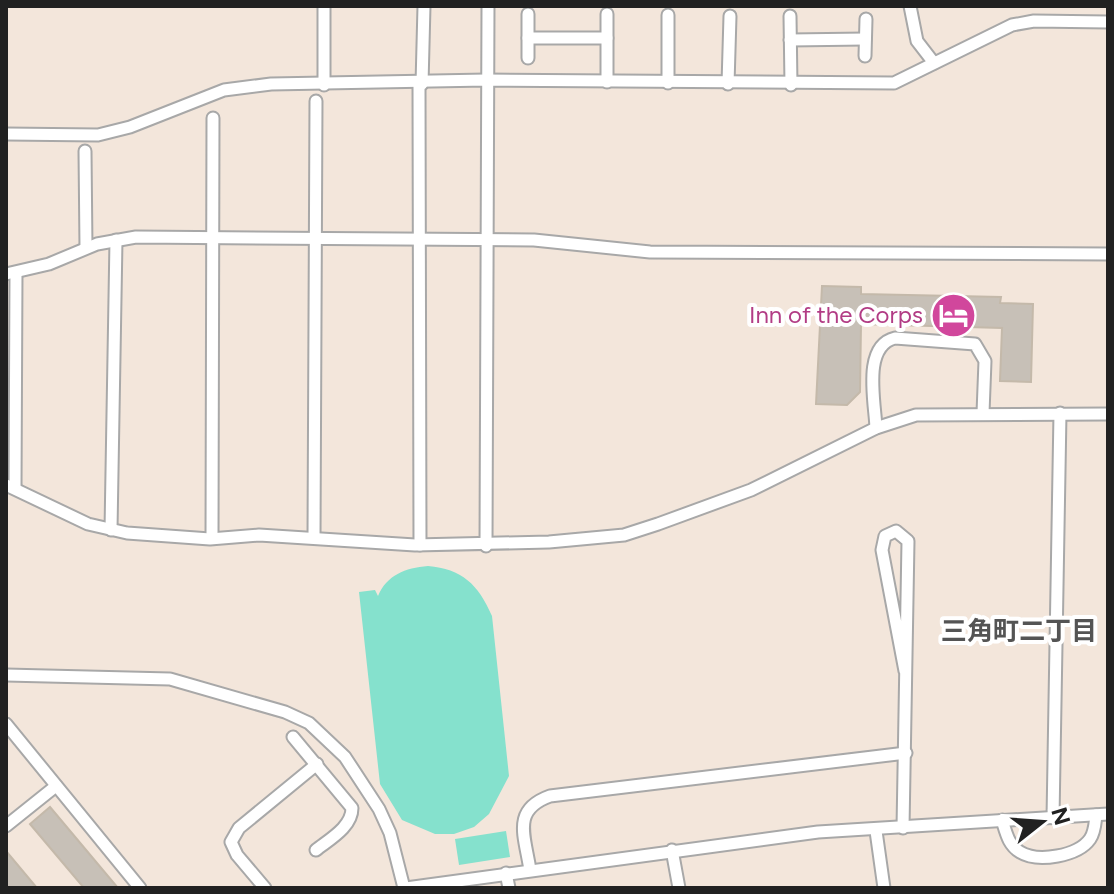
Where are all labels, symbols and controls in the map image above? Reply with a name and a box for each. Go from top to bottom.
hotel icon: Inn of the Corps [930,291,978,339]
place label: Inn of the Corps [749,300,923,329]
district label: 三角町二丁目 [941,615,1097,647]
north arrow [1002,782,1082,862]
text: N [1045,804,1076,828]

